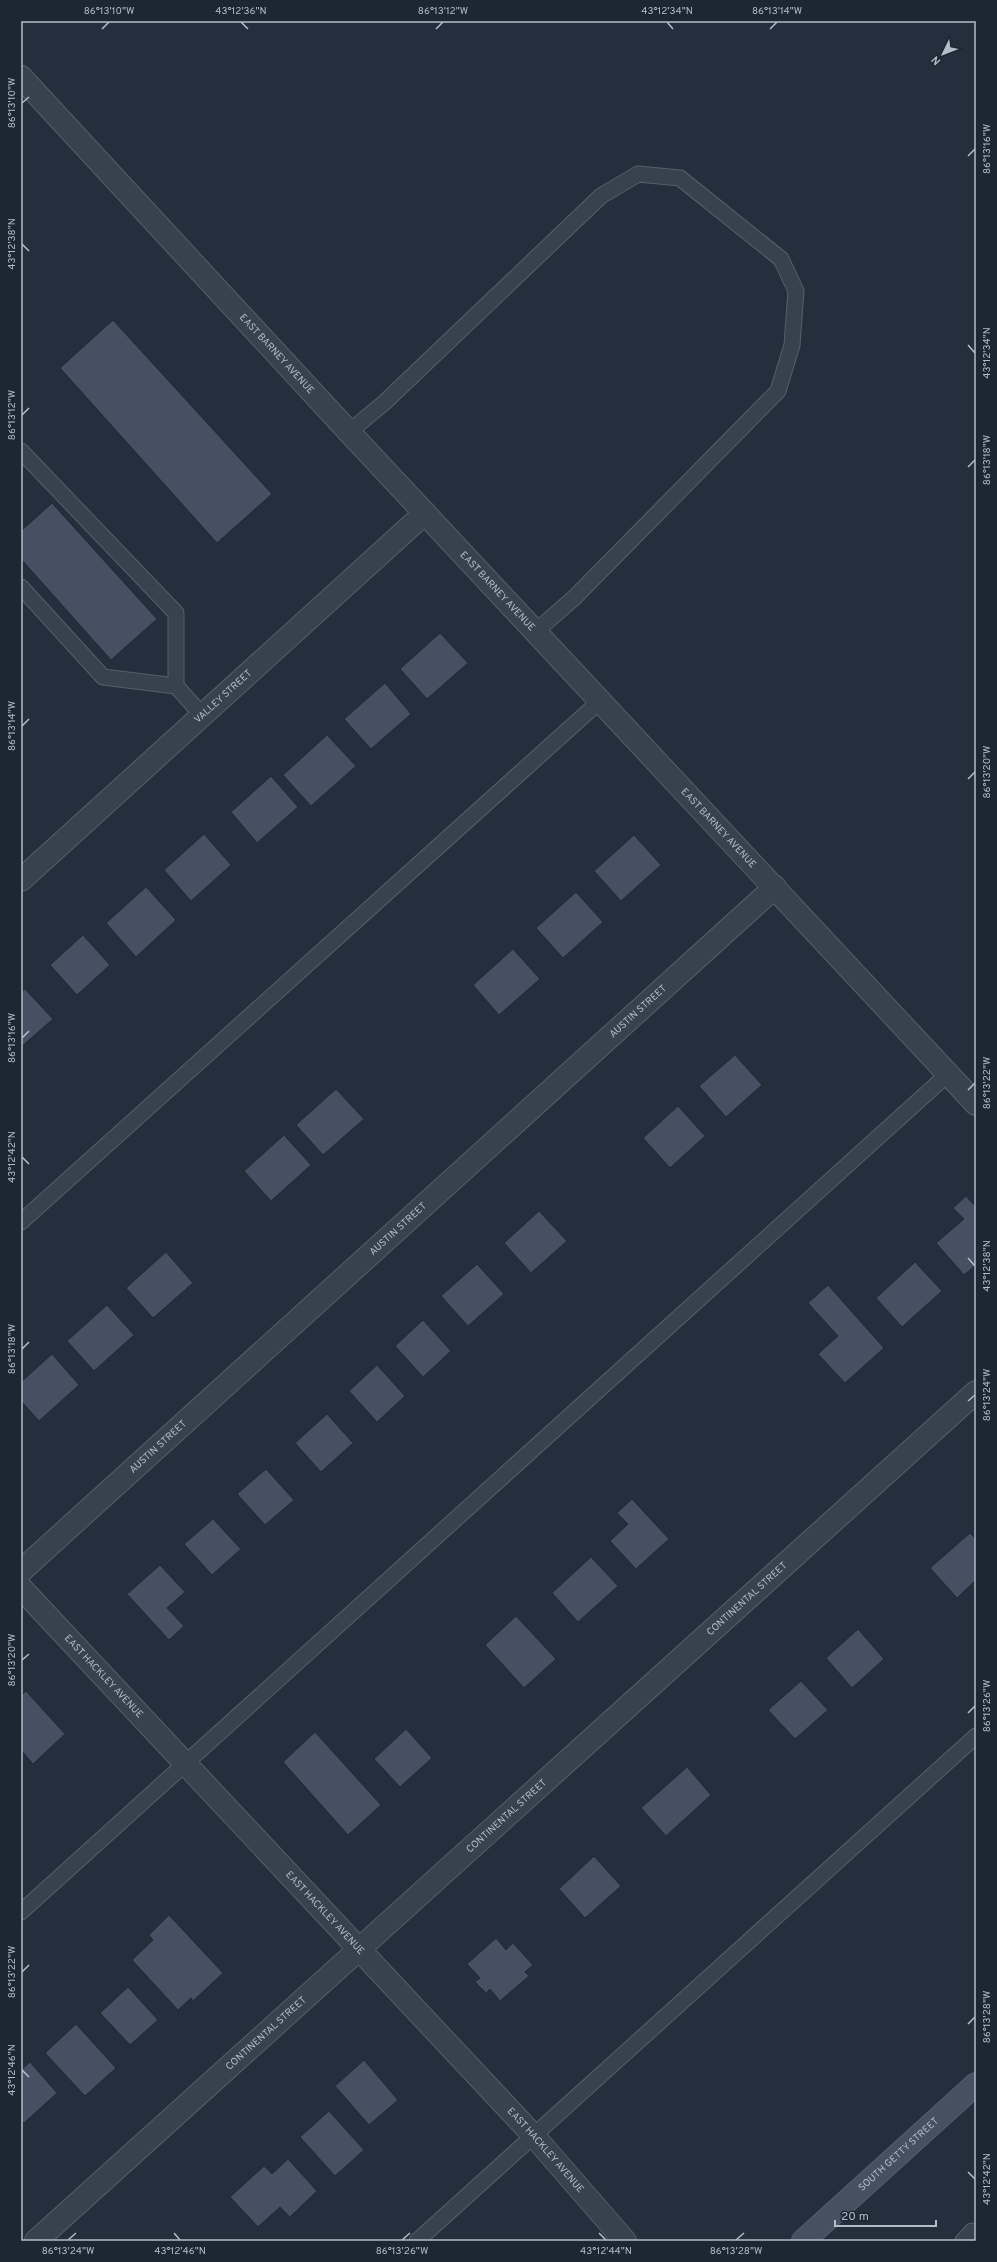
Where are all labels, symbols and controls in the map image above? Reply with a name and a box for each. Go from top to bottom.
text: 86°13'10"W [84,5,134,18]
text: 43°12'36"N [215,5,267,18]
text: 86°13'12"W [418,5,468,18]
text: 43°12'34"N [641,5,693,18]
text: 86°13'14"W [752,5,802,18]
north arrow [923,34,963,74]
text: N [929,52,944,68]
text: 86°13'10"W [6,78,19,128]
text: 86°13'16"W [981,124,994,174]
text: 43°12'38"N [6,218,19,270]
street label: EAST BARNEY AVENUE [237,311,317,397]
text: 43°12'34"N [981,327,994,379]
text: 86°13'12"W [6,390,19,440]
text: 86°13'18"W [981,435,994,485]
street label: EAST BARNEY AVENUE [457,548,538,634]
street label: VALLEY STREET [191,667,255,726]
text: 86°13'14"W [6,701,19,751]
text: 86°13'20"W [981,745,994,799]
street label: EAST BARNEY AVENUE [678,785,759,871]
street label: AUSTIN STREET [607,982,670,1041]
text: 86°13'16"W [6,1013,19,1063]
text: 86°13'22"W [981,1057,994,1109]
text: 43°12'42"N [6,1131,19,1183]
street label: AUSTIN STREET [367,1200,430,1258]
text: 43°12'38"N [981,1240,994,1292]
text: 86°13'18"W [6,1324,19,1374]
text: 86°13'24"W [981,1369,994,1421]
street label: AUSTIN STREET [127,1417,190,1476]
street label: CONTINENTAL STREET [704,1559,790,1639]
street label: EAST HACKLEY AVENUE [61,1632,146,1721]
text: 86°13'20"W [6,1633,19,1687]
text: 86°13'26"W [981,1680,994,1732]
street label: CONTINENTAL STREET [463,1776,550,1856]
street label: EAST HACKLEY AVENUE [283,1868,367,1957]
text: 86°13'22"W [6,1946,19,1998]
text: 86°13'28"W [981,1991,994,2043]
street label: CONTINENTAL STREET [223,1993,309,2073]
text: 43°12'46"N [6,2044,19,2096]
street label: EAST HACKLEY AVENUE [504,2105,587,2196]
street label: SOUTH GETTY STREET [856,2114,942,2194]
text: 43°12'42"N [981,2153,994,2205]
scale bar [835,2202,936,2228]
text: 20 m [841,2209,869,2225]
text: 86°13'24"W [42,2245,94,2258]
text: 43°12'46"N [154,2245,206,2258]
text: 86°13'26"W [376,2245,428,2258]
text: 43°12'44"N [580,2245,632,2258]
text: 86°13'28"W [710,2245,762,2258]

